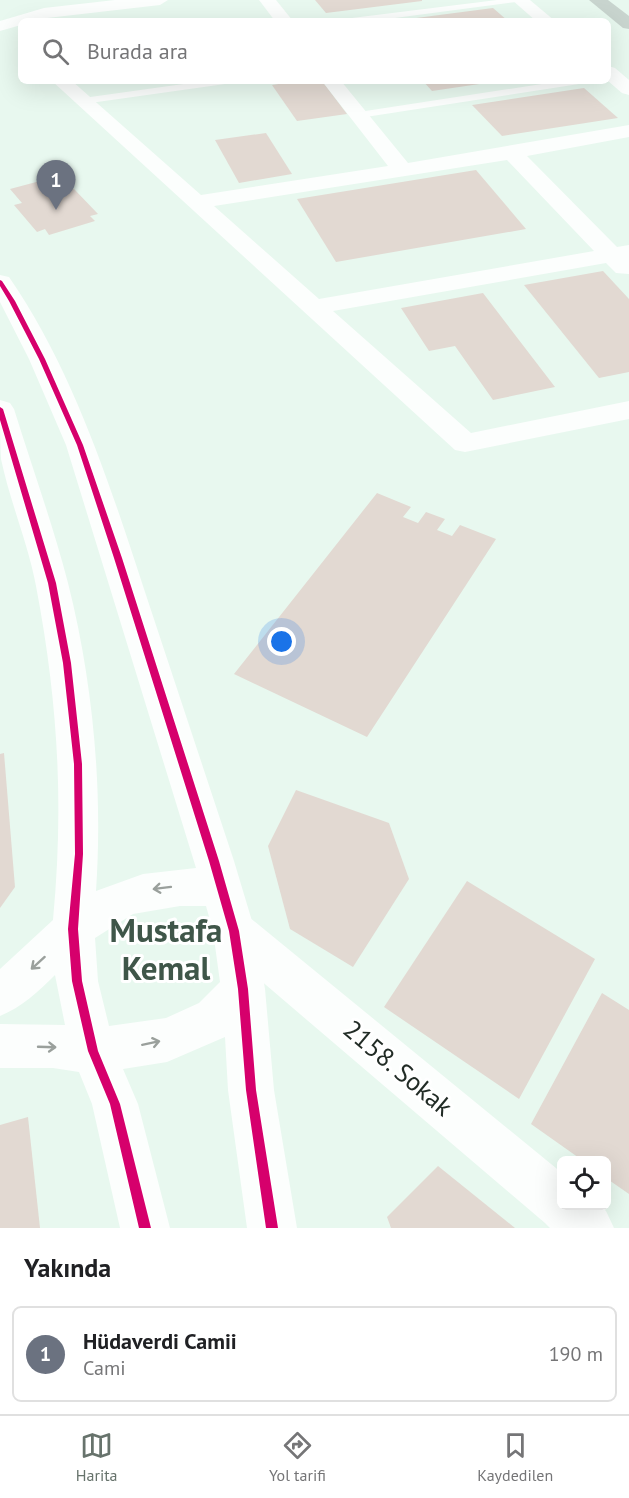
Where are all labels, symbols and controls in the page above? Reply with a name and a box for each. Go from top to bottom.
search box [18,18,611,84]
icon: search [39,35,72,68]
text: Burada ara [87,37,188,65]
pin: 1 [36,160,76,210]
your location [267,627,296,656]
one-way arrow [153,883,172,894]
district label: Mustafa Kemal [110,908,222,989]
one-way arrow [31,956,46,970]
street label: 2158. Sokak [337,1012,460,1123]
one-way arrow [142,1037,161,1049]
one-way arrow [36,1041,56,1052]
map controls [557,1156,611,1210]
button: locate [557,1156,611,1210]
text: Yakında [24,1251,111,1284]
text: Hüdaverdi Camii [83,1327,237,1355]
text: 1 [40,1341,51,1367]
text: 190 m [549,1341,603,1367]
text: Cami [83,1355,126,1381]
tab: Harita [76,1429,118,1485]
tab: Yol tarifi [269,1429,326,1485]
tab: Kaydedilen [477,1429,553,1485]

